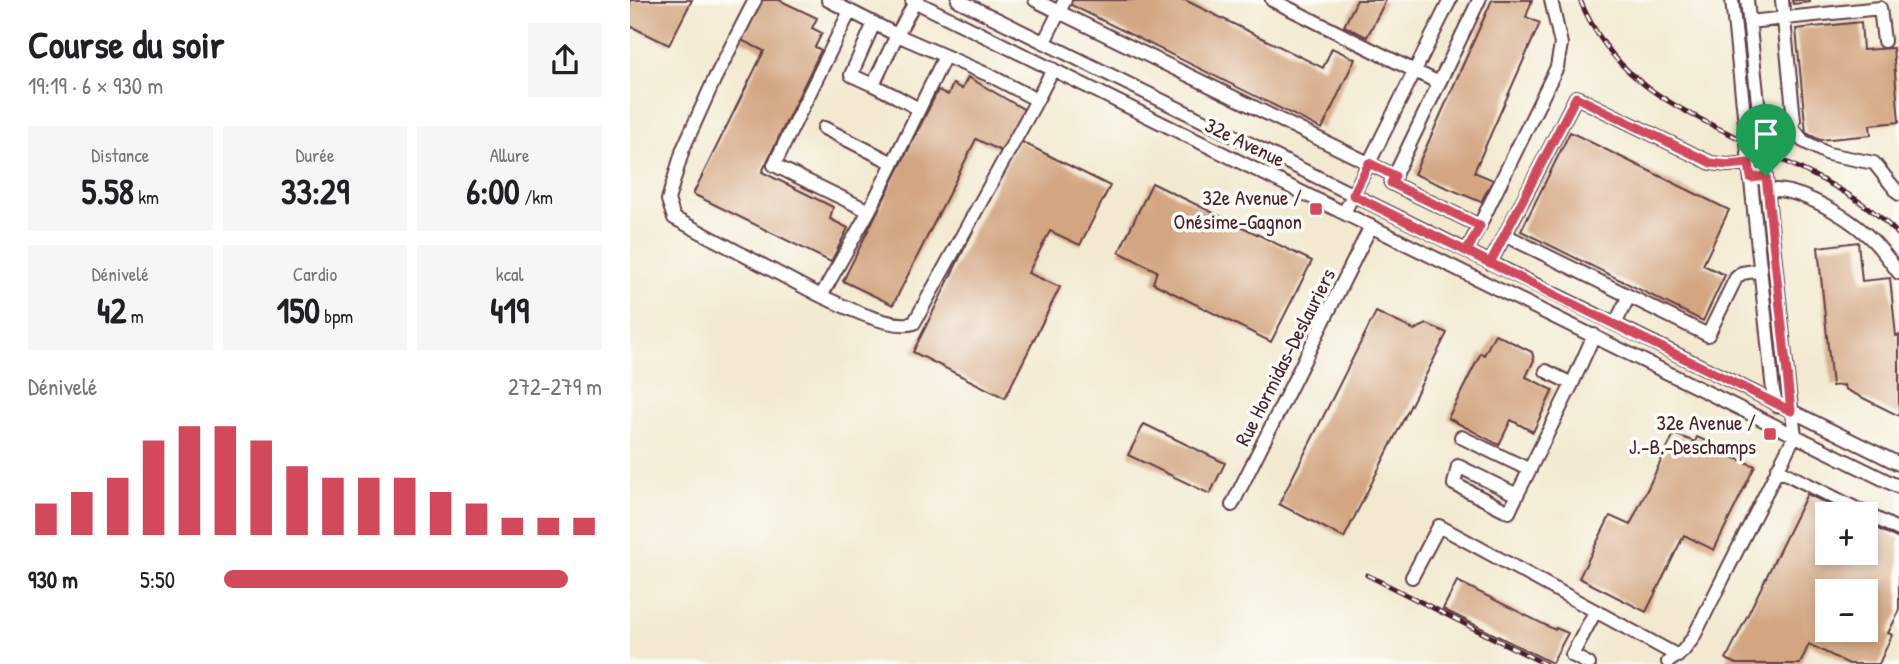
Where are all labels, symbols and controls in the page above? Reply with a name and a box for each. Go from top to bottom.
text: Course du soir [28,18,224,70]
button: share [528,23,602,97]
text: 19:19 · 6 × 930 m [28,70,163,101]
pin [1736,104,1796,176]
street label: 32e Avenue [1200,110,1290,174]
icon: arrive [1747,115,1785,153]
text: Distance [91,142,149,168]
text: Durée [295,142,335,168]
text: Allure [490,142,530,168]
text: 5.58 [82,168,134,215]
text: 33:29 [281,168,349,215]
text: 6:00 [466,168,520,215]
place label: 32e Avenue / Onésime-Gagnon [1173,183,1302,236]
text: km [134,184,159,210]
text: /km [520,184,553,210]
marker: 32e Avenue / Onésime-Gagnon [1308,201,1324,217]
text: Dénivelé [92,261,149,287]
text: Cardio [293,261,337,287]
text: kcal [496,261,524,287]
street label: Rue Hormidas-Deslauriers [1228,263,1342,451]
text: 42 [97,287,126,334]
text: 150 [277,287,320,334]
text: 419 [490,287,529,334]
text: m [126,303,144,329]
text: bpm [320,303,353,329]
text: Dénivelé [28,371,97,402]
text: 272–279 m [508,371,602,402]
place label: 32e Avenue / J.-B.-Deschamps [1629,408,1756,461]
marker: 32e Avenue / J.-B.-Deschamps [1762,426,1778,442]
map controls [1815,502,1878,642]
button: + [1815,502,1878,565]
text: 930 m [28,564,78,595]
text: 5:50 [140,564,175,595]
button: − [1815,579,1878,642]

